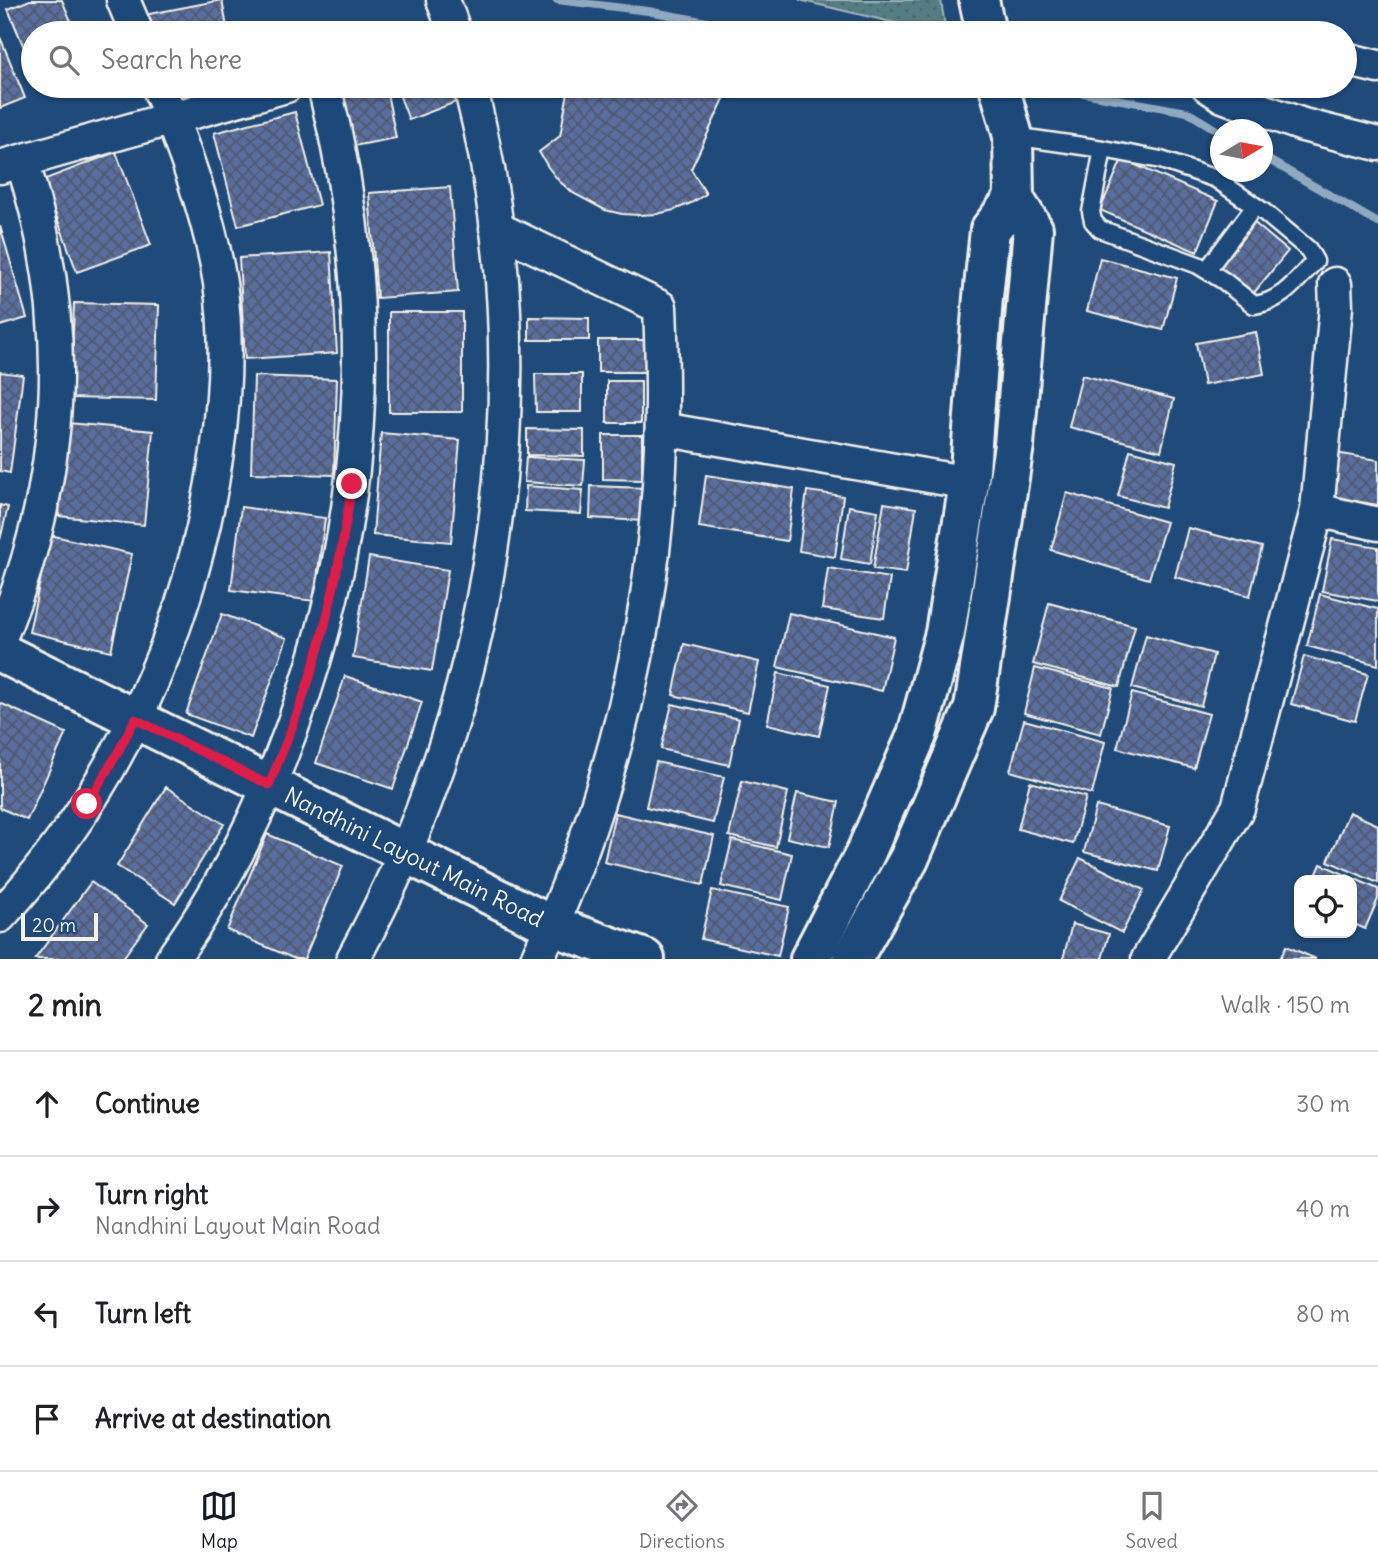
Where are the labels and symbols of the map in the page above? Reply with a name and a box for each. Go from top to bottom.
north arrow [1210,119,1273,182]
route end [336,468,367,499]
street label: Nandhini Layout Main Road [280,780,549,933]
route start [71,788,102,819]
scale bar [21,910,98,942]

